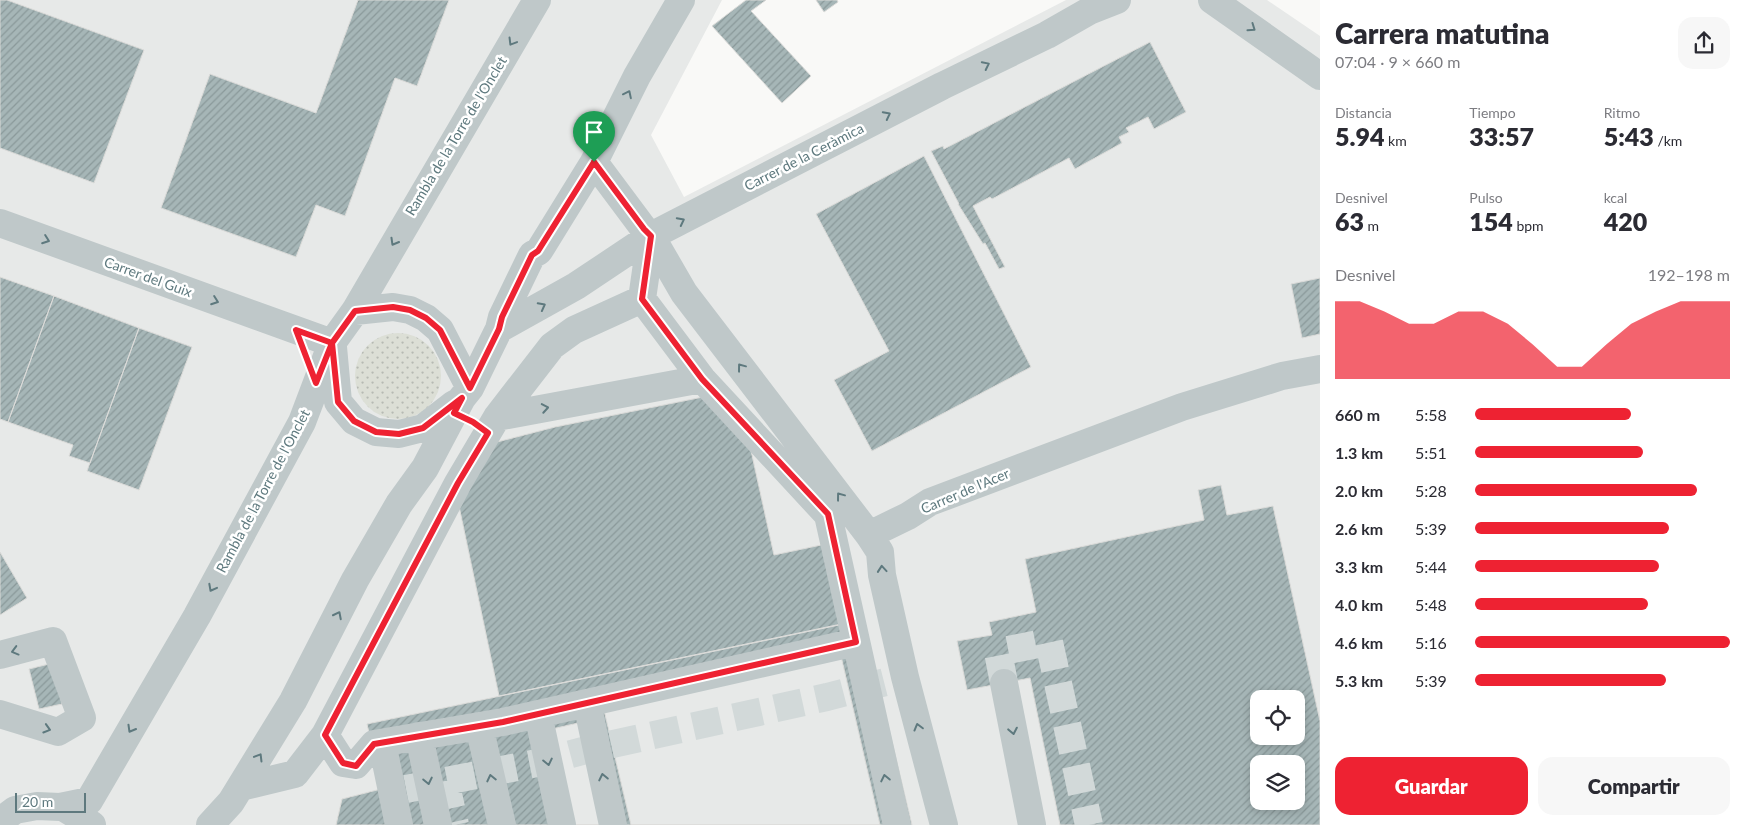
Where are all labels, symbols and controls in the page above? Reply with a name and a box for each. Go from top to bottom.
text: Carrera matutina [1335,16,1550,50]
button: share [1678,17,1730,69]
one-way arrow [1246,22,1256,31]
one-way arrow [508,37,518,46]
text: 07:04 · 9 × 660 m [1335,52,1460,71]
street label: Rambla de la Torre de l'Onclet [401,53,510,218]
one-way arrow [981,61,990,71]
one-way arrow [622,90,632,99]
text: Distancia [1335,104,1392,121]
text: Tiempo [1469,104,1516,121]
text: Ritmo [1604,104,1640,121]
pin [573,111,615,162]
one-way arrow [882,111,891,121]
icon: arrive [580,118,608,146]
street label: Carrer de la Ceràmica [741,119,866,194]
text: 5.94 [1335,121,1384,151]
text: 33:57 [1469,121,1534,151]
text: 5:43 [1604,121,1654,151]
text: km [1384,132,1407,149]
text: /km [1654,132,1682,149]
text: Desnivel [1335,189,1388,206]
text: Pulso [1469,189,1503,206]
text: kcal [1604,189,1627,206]
text: 63 [1335,206,1364,236]
text: 154 [1469,206,1513,236]
text: 420 [1604,206,1647,236]
one-way arrow [675,217,684,227]
text: m [1364,217,1379,234]
text: bpm [1513,217,1544,234]
one-way arrow [41,234,50,244]
one-way arrow [390,237,400,246]
street label: Carrer del Guix [102,253,194,300]
text: Desnivel [1335,265,1395,284]
text: 192–198 m [1648,265,1730,284]
one-way arrow [210,295,219,305]
one-way arrow [537,302,546,312]
one-way arrow [738,363,747,373]
one-way arrow [541,404,550,414]
text: 660 m [1335,405,1380,424]
text: 5:58 [1415,405,1447,424]
street label: Rambla de la Torre de l'Onclet [212,406,313,575]
text: 1.3 km [1335,443,1383,462]
text: 5:51 [1415,443,1447,462]
street label: Carrer de l'Acer [918,464,1012,517]
text: 2.0 km [1335,481,1383,500]
text: 5:28 [1415,481,1447,500]
one-way arrow [837,492,846,502]
text: 2.6 km [1335,519,1383,538]
text: 5:39 [1415,519,1447,538]
text: 3.3 km [1335,557,1383,576]
text: 5:44 [1415,557,1447,576]
one-way arrow [876,565,887,573]
one-way arrow [208,583,218,592]
text: 4.0 km [1335,595,1383,614]
text: 5:48 [1415,595,1447,614]
one-way arrow [332,611,342,620]
text: 4.6 km [1335,633,1383,652]
text: 5:16 [1415,633,1447,652]
one-way arrow [10,645,19,656]
text: 5.3 km [1335,671,1383,690]
text: 5:39 [1415,671,1447,690]
map controls [1250,690,1305,810]
button: locate [1250,690,1305,745]
one-way arrow [42,723,50,733]
one-way arrow [913,723,924,731]
one-way arrow [128,724,138,733]
one-way arrow [1007,726,1018,735]
one-way arrow [252,753,262,762]
button: layers [1250,755,1305,810]
one-way arrow [542,757,553,766]
button: Guardar [1335,757,1528,815]
button: Compartir [1538,757,1730,815]
one-way arrow [486,773,497,782]
one-way arrow [598,773,609,782]
one-way arrow [880,773,891,782]
one-way arrow [422,776,433,785]
scale bar [15,790,86,813]
text: 20 m [22,793,53,810]

